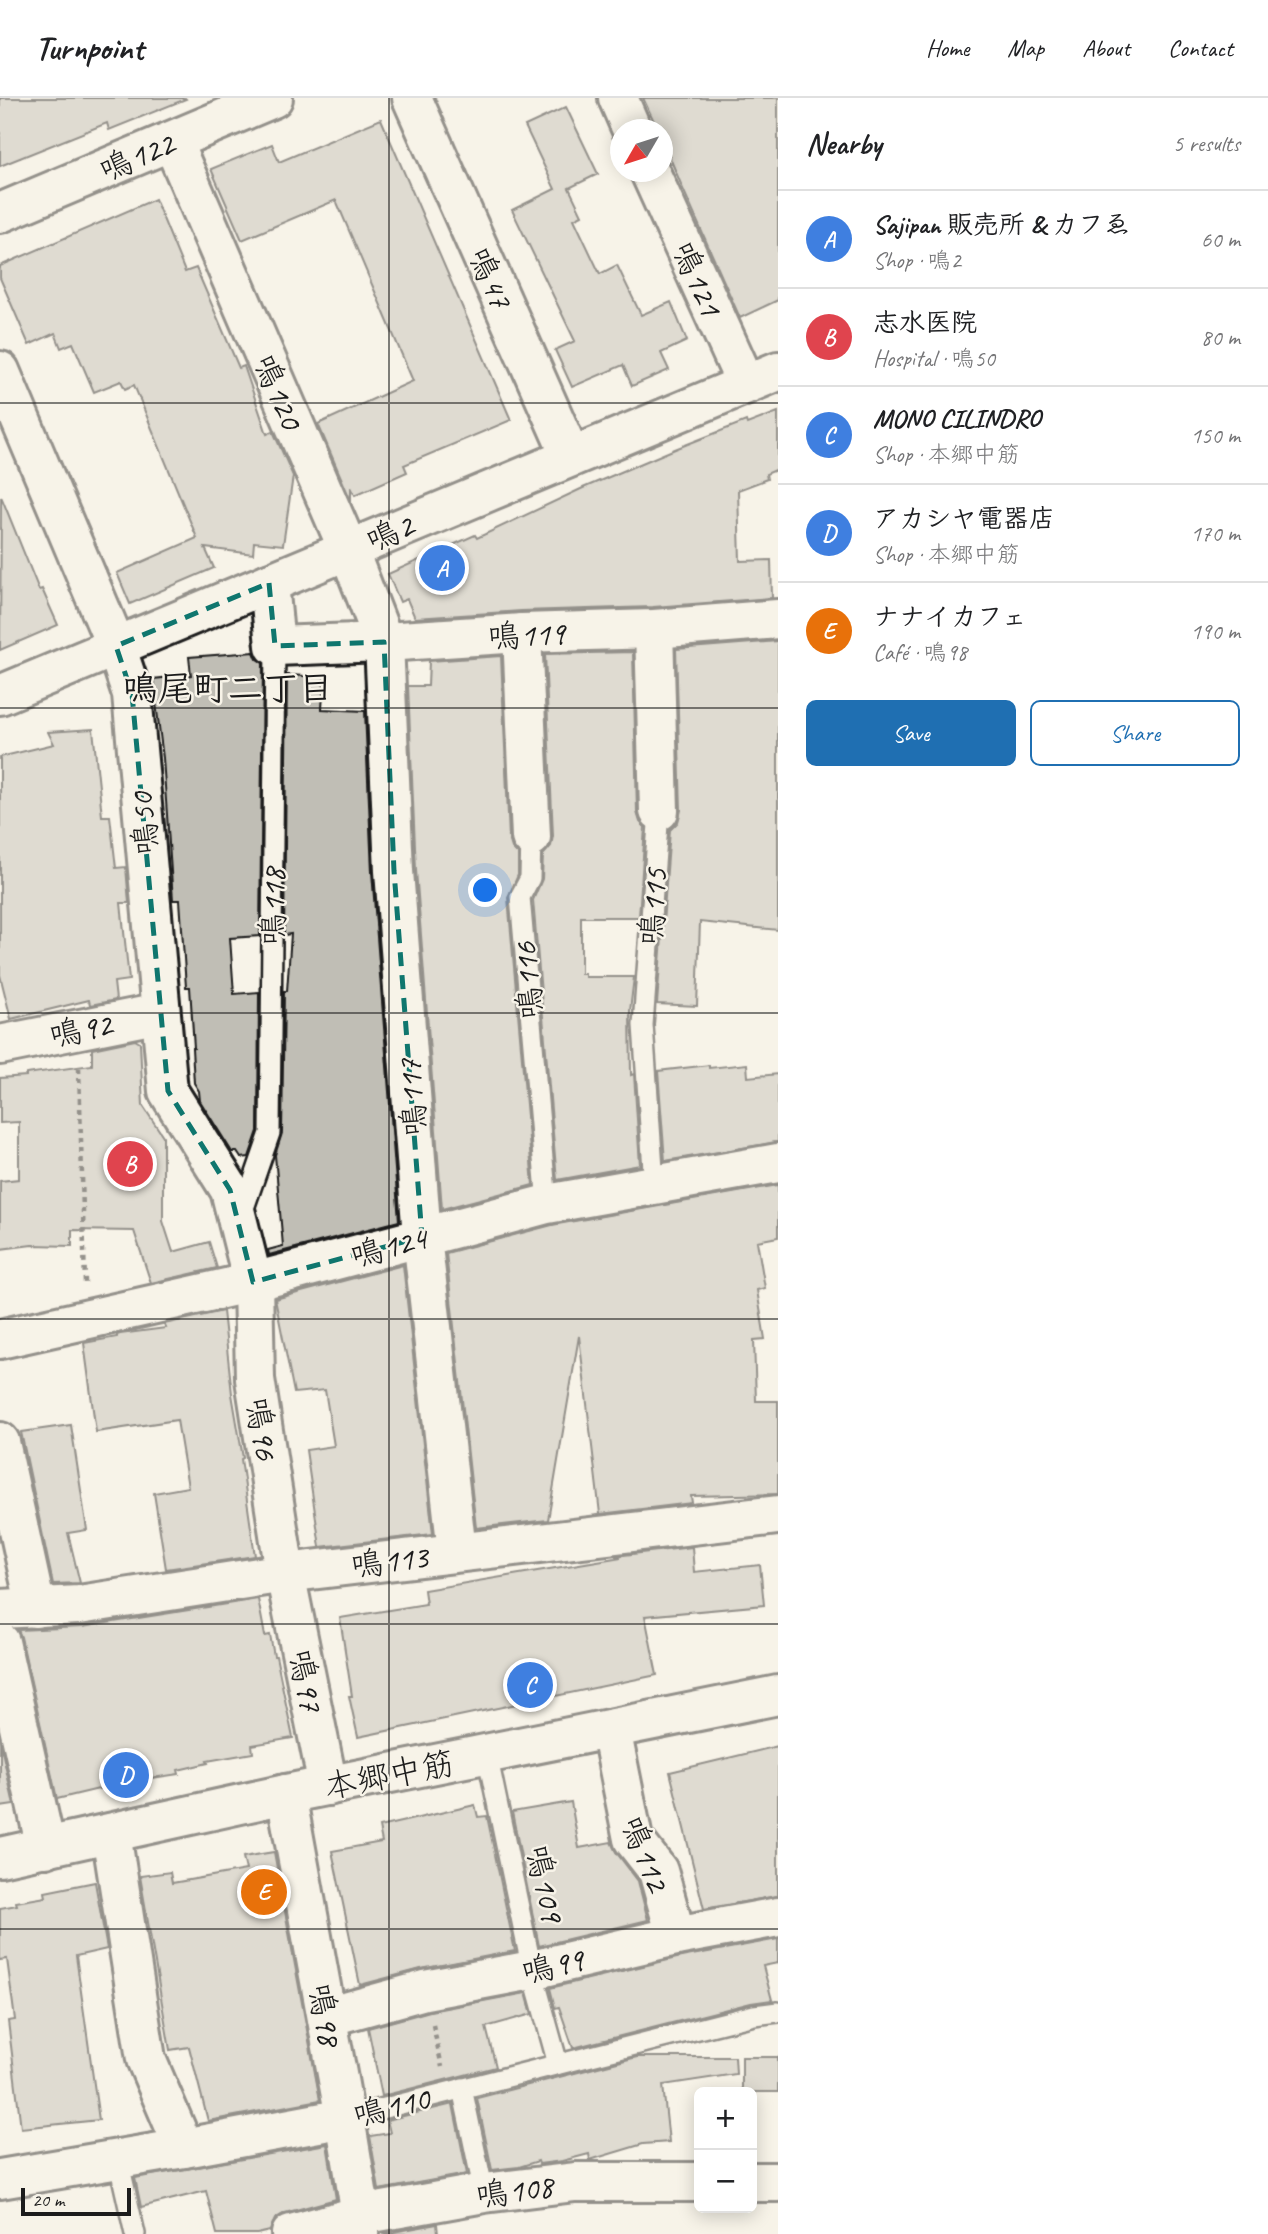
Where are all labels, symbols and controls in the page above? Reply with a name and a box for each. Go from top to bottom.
text: Turnpoint [35,27,143,69]
text: Home [926,33,969,63]
text: Map [1007,33,1044,63]
text: About [1082,33,1130,63]
text: Contact [1168,33,1233,63]
north arrow [610,119,673,182]
street label: 鳴122 [92,121,183,191]
text: Nearby [806,125,882,163]
text: 5 results [1173,129,1240,158]
text: Sajipan 販売所 & カフゑ [873,208,1130,241]
text: A [823,225,835,254]
text: 60 m [1201,225,1240,254]
street label: 鳴121 [662,234,733,324]
street label: 鳴47 [458,240,523,317]
text: Shop · 鳴2 [873,246,961,275]
text: 志水医院 [873,306,977,339]
text: B [823,323,835,352]
text: 80 m [1201,323,1240,352]
text: Hospital · 鳴50 [873,344,995,373]
street label: 鳴120 [244,347,313,437]
text: MONO CILINDRO [873,402,1041,435]
text: C [824,421,834,450]
text: 150 m [1191,421,1240,450]
text: Shop · 本郷中筋 [873,440,1020,469]
text: アカシヤ電器店 [873,502,1055,535]
street label: 鳴2 [359,503,423,562]
text: D [822,519,836,548]
text: 170 m [1191,519,1240,548]
text: Shop · 本郷中筋 [873,540,1020,569]
pin: A [419,542,465,594]
text: ナナイカフェ [873,600,1027,633]
street label: 鳴119 [486,612,569,658]
text: E [823,617,835,646]
text: 190 m [1191,617,1240,646]
text: Café · 鳴98 [873,638,967,667]
district label: 鳴尾町二丁目 [123,666,333,711]
button: Save [806,700,1016,766]
button: Share [1030,700,1240,766]
street label: 鳴50 [120,789,168,857]
street label: 鳴118 [251,865,295,946]
street label: 鳴115 [629,865,677,947]
your location [468,873,502,907]
street label: 鳴116 [504,939,552,1021]
street label: 鳴92 [45,1002,118,1057]
street label: 鳴117 [388,1056,436,1138]
pin: B [107,1138,153,1190]
street label: 鳴124 [345,1216,434,1277]
street label: 鳴96 [236,1394,288,1464]
street label: 鳴113 [348,1535,432,1587]
street label: 鳴97 [279,1645,333,1717]
pin: C [507,1659,553,1711]
street label: 本郷中筋 [320,1742,458,1808]
pin: D [103,1749,149,1801]
street label: 鳴112 [611,1810,680,1900]
street label: 鳴109 [516,1841,574,1929]
pin: E [241,1866,287,1918]
street label: 鳴99 [517,1938,591,1993]
street label: 鳴98 [299,1980,352,2052]
street label: 鳴110 [349,2077,436,2137]
map controls [694,2087,757,2213]
button: + [694,2087,757,2150]
button: − [694,2150,757,2213]
street label: 鳴108 [473,2164,559,2217]
scale bar [21,2185,131,2217]
text: 20 m [32,2188,64,2212]

